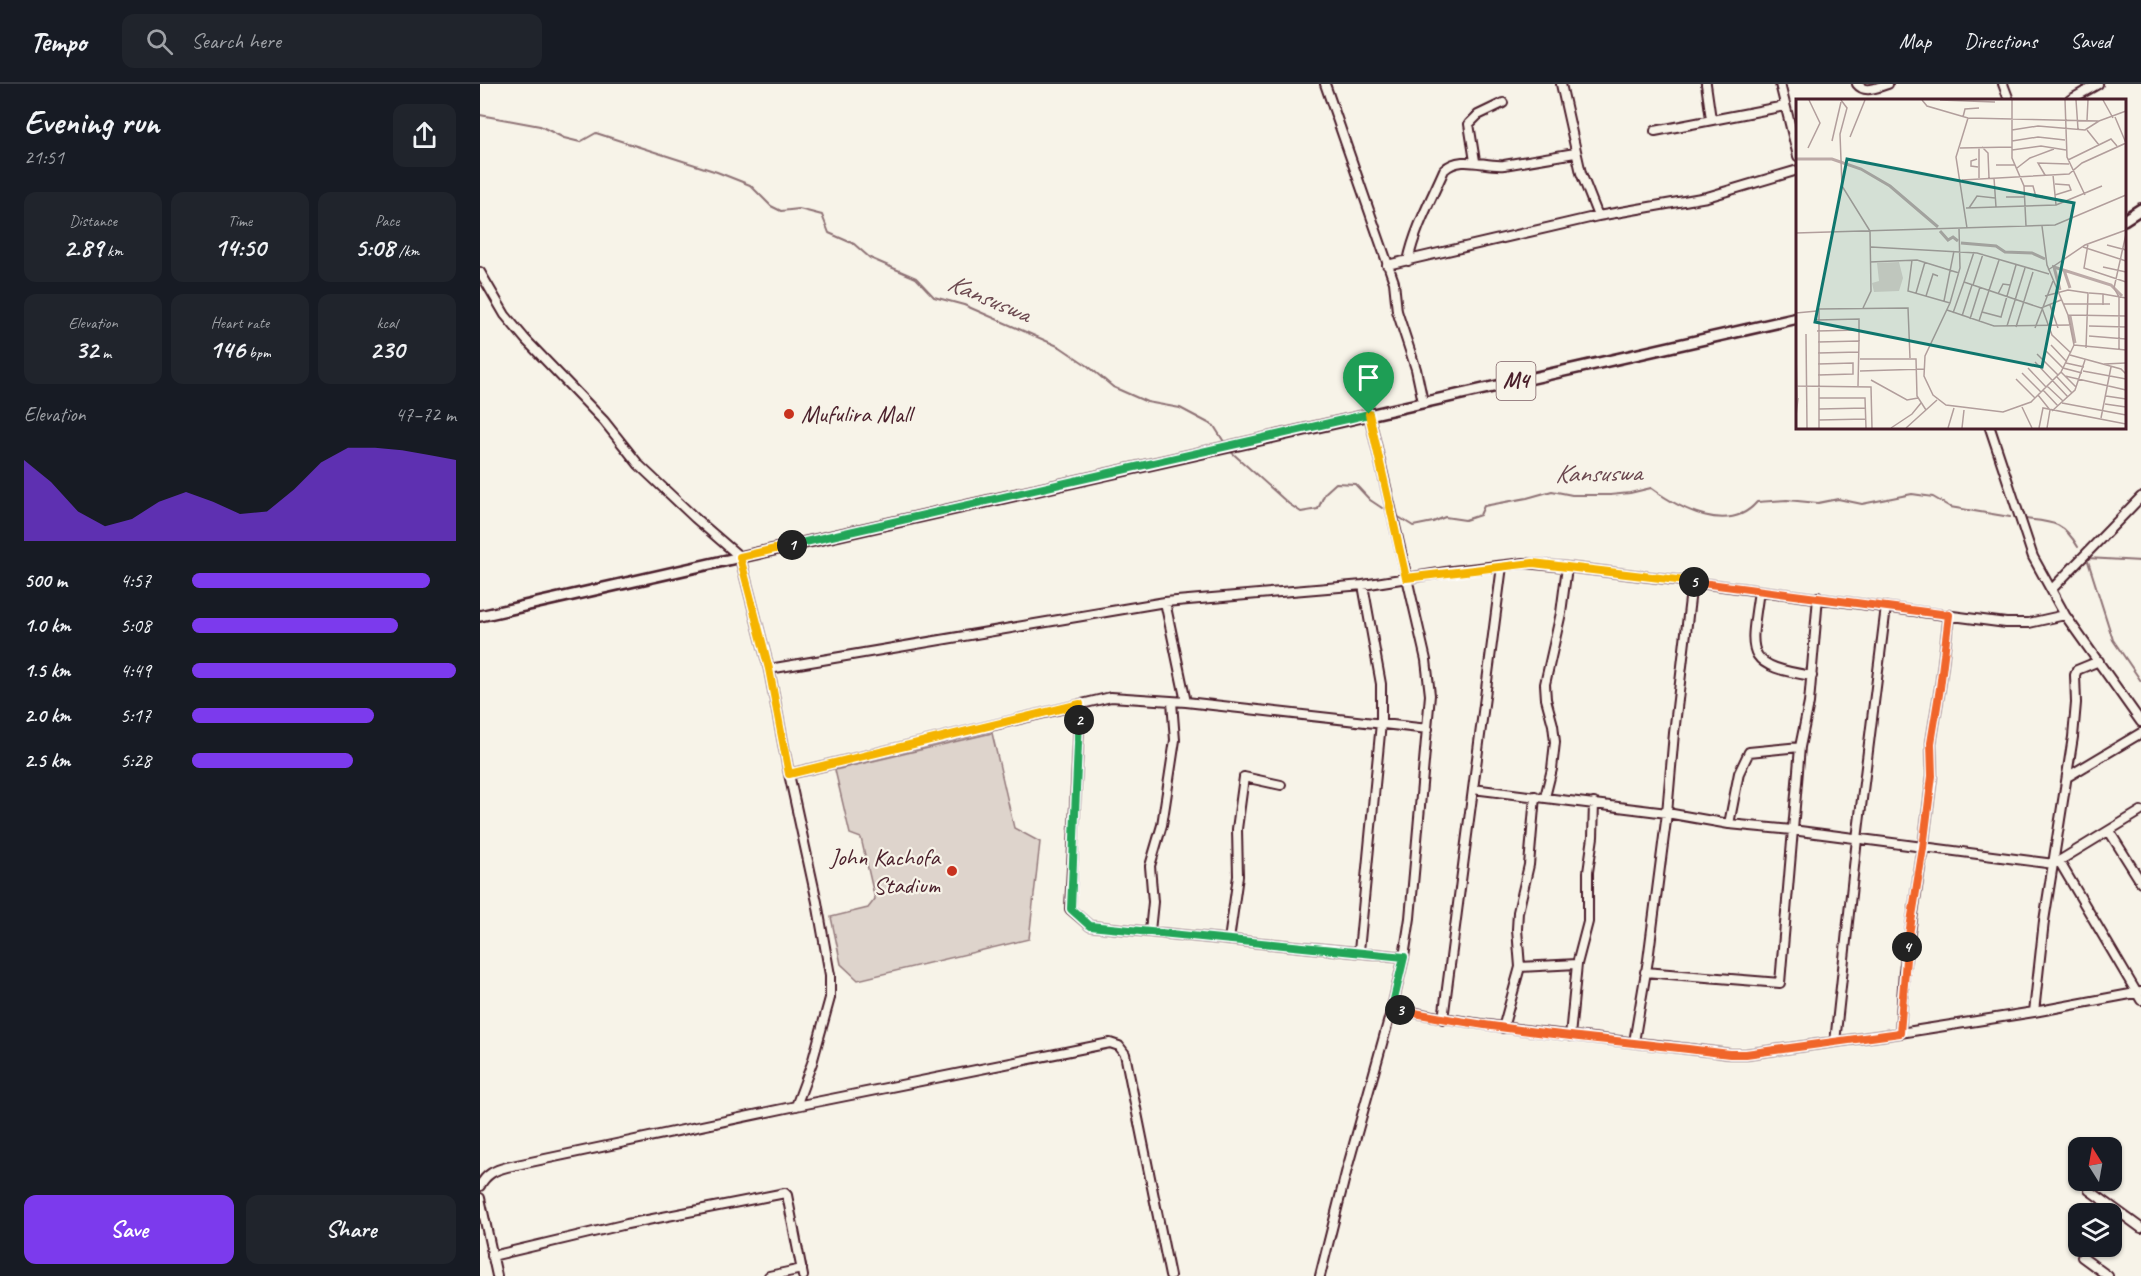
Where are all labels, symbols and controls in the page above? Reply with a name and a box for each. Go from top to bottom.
search box [122,14,542,68]
text: Tempo [30,24,86,59]
icon: search [143,25,176,58]
text: Search here [191,27,281,55]
text: Map [1899,28,1931,54]
text: Directions [1964,28,2037,54]
text: Saved [2070,28,2111,54]
inset map [1796,99,2126,429]
text: Evening run [24,101,159,143]
button: share [393,104,456,167]
text: 21:51 [24,145,64,170]
text: Distance [69,211,117,231]
text: Time [228,211,252,231]
text: Pace [375,211,399,231]
text: 2.89 [63,231,103,264]
text: 14:50 [214,231,266,264]
text: 5:08 [355,231,395,264]
text: km [103,241,123,261]
text: /km [395,241,419,261]
water label: Kansuswa [943,266,1038,331]
text: Elevation [68,313,118,333]
text: Heart rate [211,313,269,333]
text: kcal [376,313,398,333]
text: 32 [75,333,98,366]
text: 146 [209,333,245,366]
text: 230 [369,333,405,366]
text: m [98,343,111,363]
text: bpm [245,343,271,363]
pin [1343,352,1394,414]
icon: arrive [1352,361,1385,394]
road number: M4 [1496,362,1536,400]
place label: Mufulira Mall [801,399,915,429]
text: Elevation [24,402,86,427]
text: 47–72 m [395,402,456,427]
marker: Mufulira Mall [782,407,796,421]
water label: Kansuswa [1554,456,1645,490]
pin: 1 [777,530,807,560]
text: 1 [788,535,796,555]
pin: 5 [1679,567,1709,597]
text: 500 m [24,568,67,593]
text: 4:57 [120,568,151,593]
text: 5 [1691,572,1697,592]
text: 1.0 km [24,613,71,638]
text: 5:08 [120,613,151,638]
text: 1.5 km [24,658,70,683]
text: 4:49 [120,658,151,683]
text: 2.0 km [24,703,71,728]
text: 5:17 [120,703,151,728]
pin: 2 [1064,705,1094,735]
text: 2 [1075,710,1083,730]
text: 2.5 km [24,748,70,773]
text: 5:28 [120,748,151,773]
place label: John Kachofa Stadium [829,842,941,900]
marker: John Kachofa Stadium [945,864,959,878]
pin: 4 [1892,932,1922,962]
text: 4 [1903,937,1911,957]
pin: 3 [1385,995,1415,1025]
text: 3 [1396,1000,1404,1020]
north arrow [2068,1137,2122,1191]
map controls [2068,1137,2122,1257]
button: Save [24,1195,234,1264]
button: Share [246,1195,456,1264]
button: layers [2068,1203,2122,1257]

